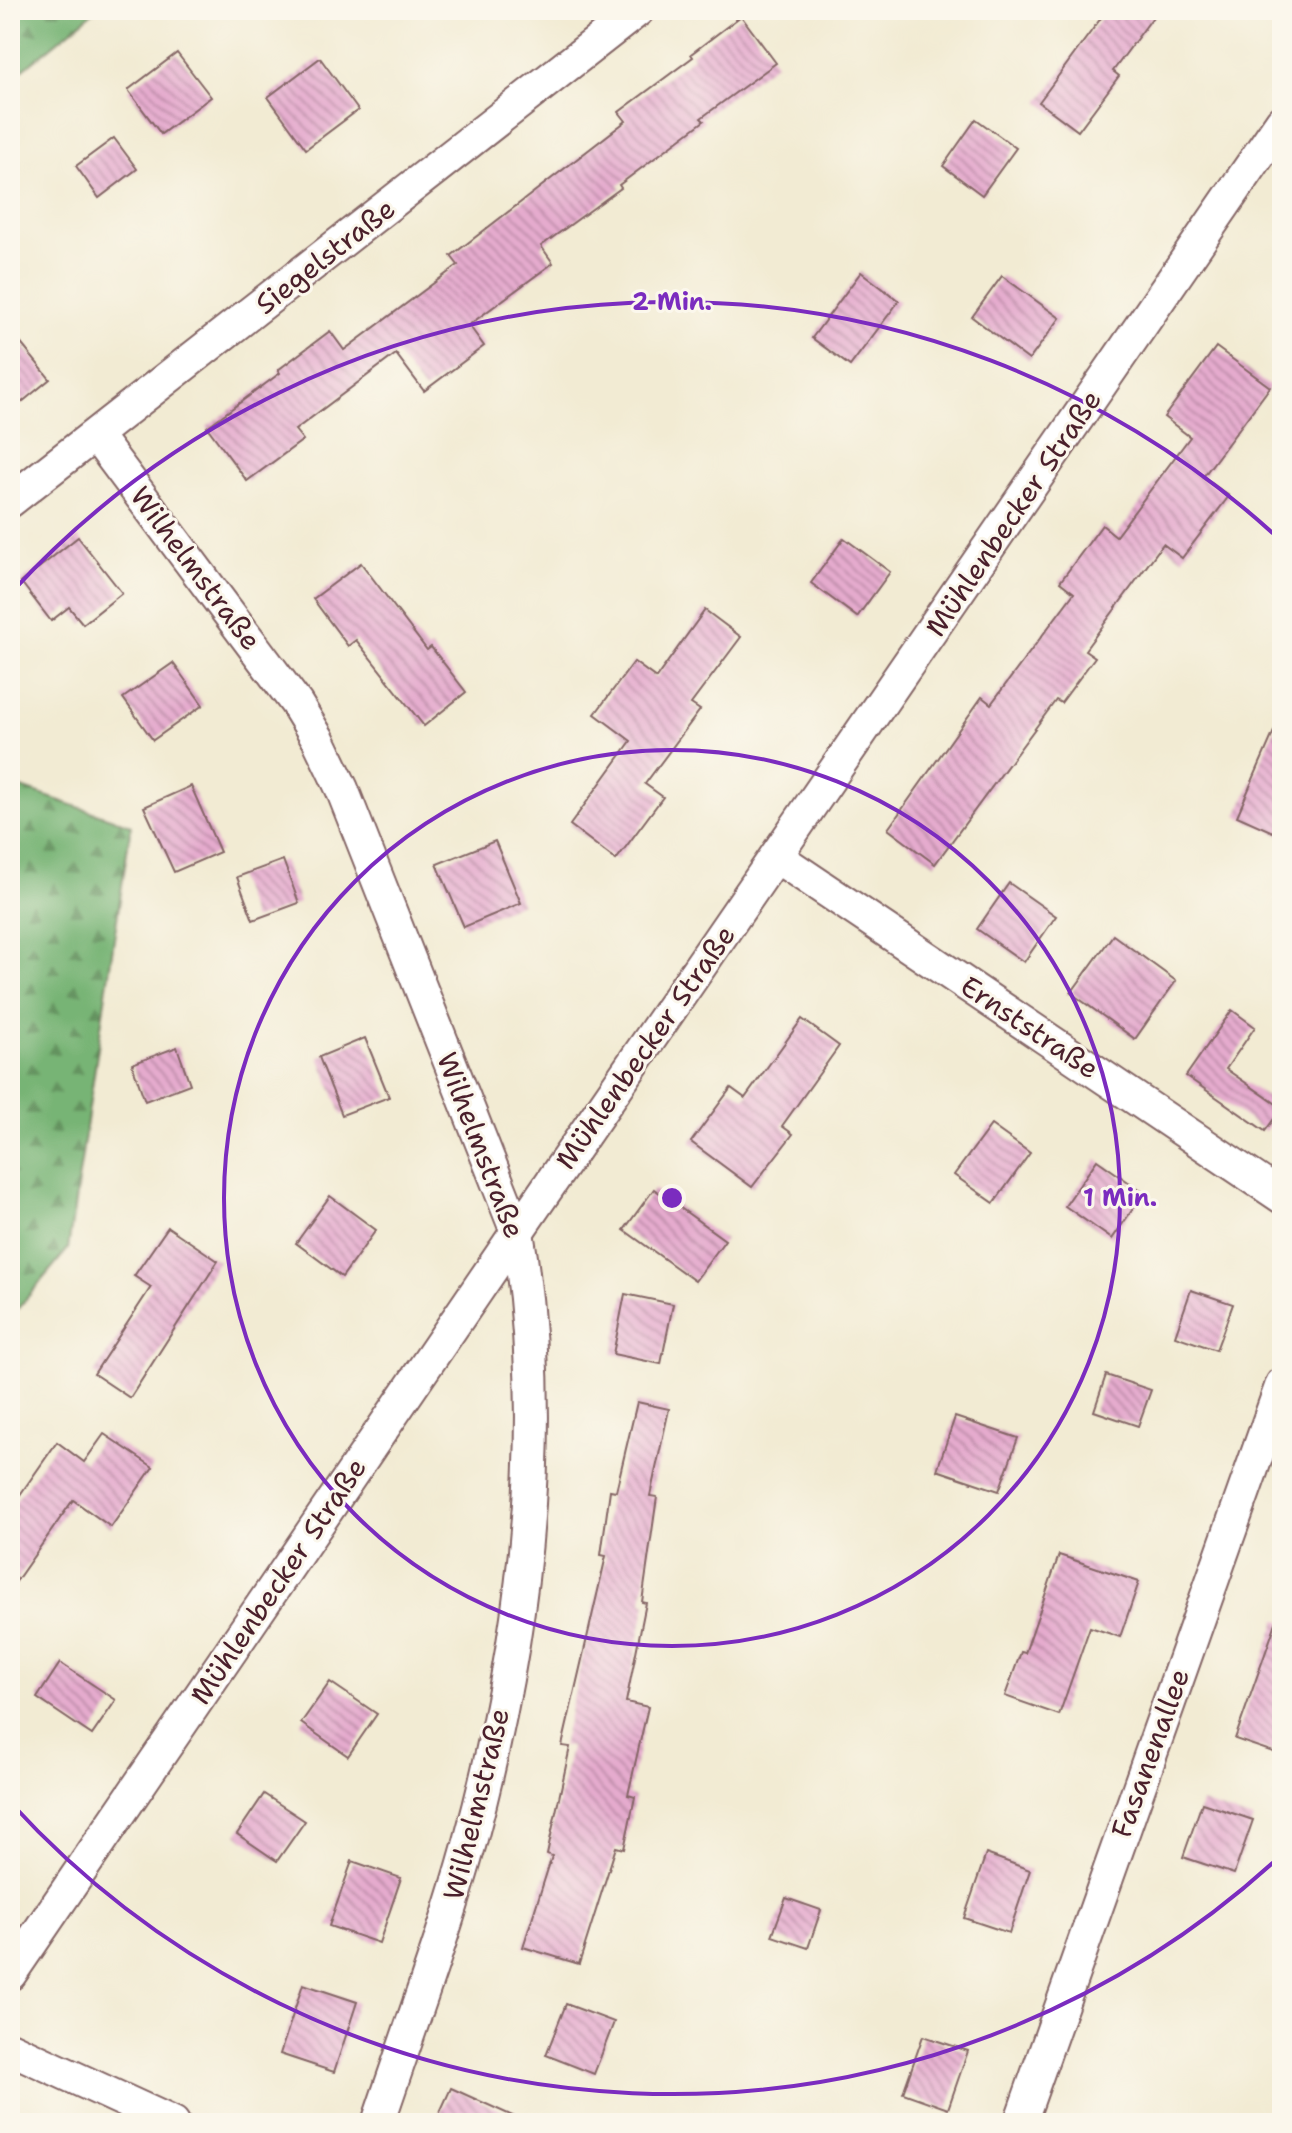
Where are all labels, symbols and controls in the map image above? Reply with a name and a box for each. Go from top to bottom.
street label: Siegelstraße [247,189,403,323]
text: 2 Min. [632,286,712,318]
street label: Mühlenbecker Straße [916,382,1110,644]
street label: Wilhelmstraße [122,478,270,658]
street label: Mühlenbecker Straße [546,917,744,1177]
street label: Ernststraße [953,967,1107,1087]
street label: Wilhelmstraße [428,1047,534,1243]
text: 1 Min. [1083,1182,1157,1214]
centre of rings [658,1184,686,1212]
street label: Mühlenbecker Straße [181,1450,375,1712]
street label: Fasanenallee [1102,1663,1198,1843]
street label: Wilhelmstraße [434,1704,518,1904]

